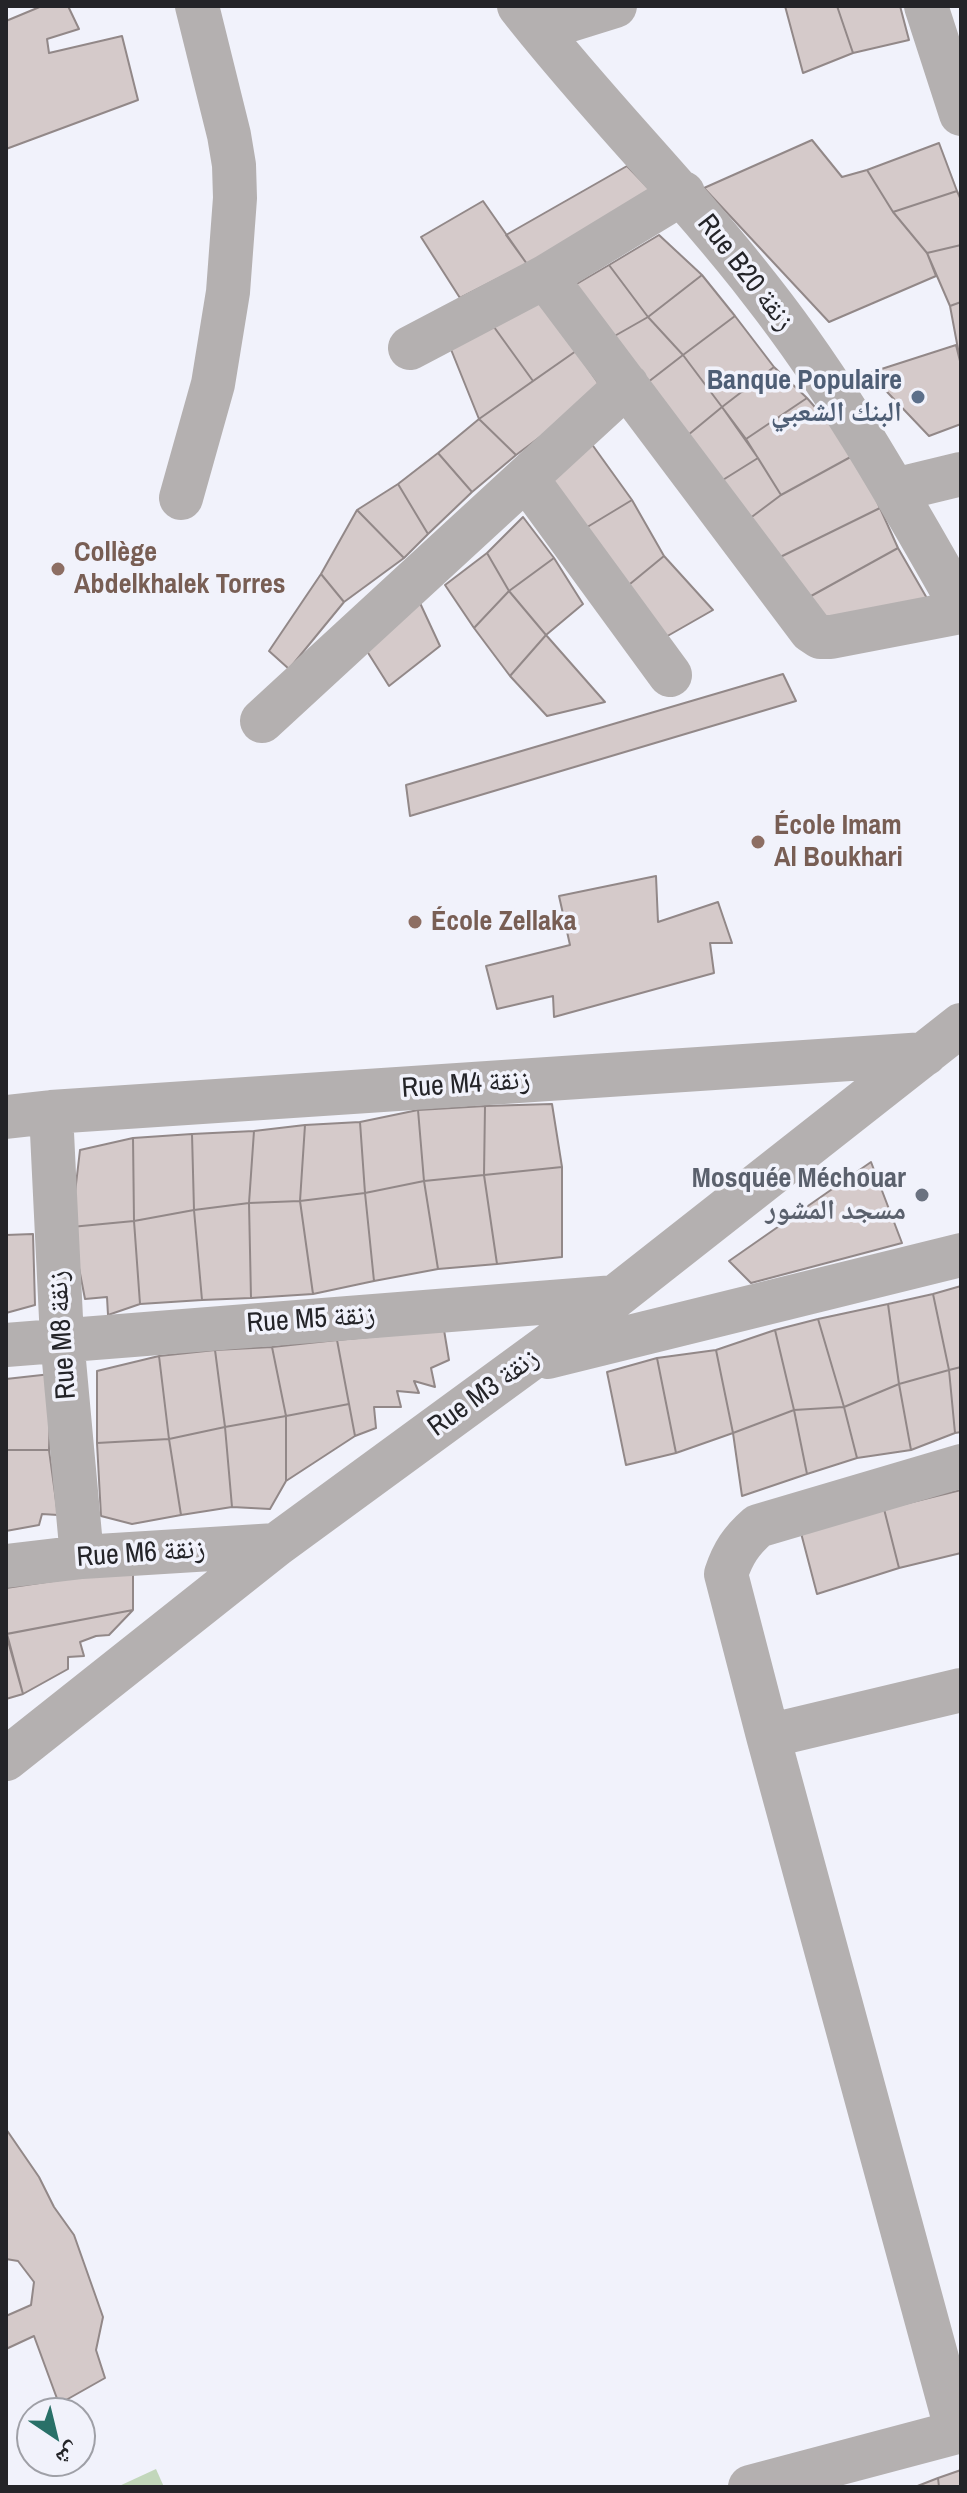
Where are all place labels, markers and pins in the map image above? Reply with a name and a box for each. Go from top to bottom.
place label: Banque Populaire البنك الشعبي [707,364,902,430]
marker: Banque Populaire البنك الشعبي [909,388,927,406]
place label: Collège Abdelkhalek Torres [74,536,285,602]
marker: Collège Abdelkhalek Torres [49,560,67,578]
place label: École Imam Al Boukhari [774,809,903,875]
marker: École Imam Al Boukhari [749,833,767,851]
place label: École Zellaka [431,905,577,939]
marker: École Zellaka [406,913,424,931]
place label: Mosquée Méchouar مسجد المشور [692,1162,906,1228]
marker: Mosquée Méchouar مسجد المشور [913,1186,931,1204]

